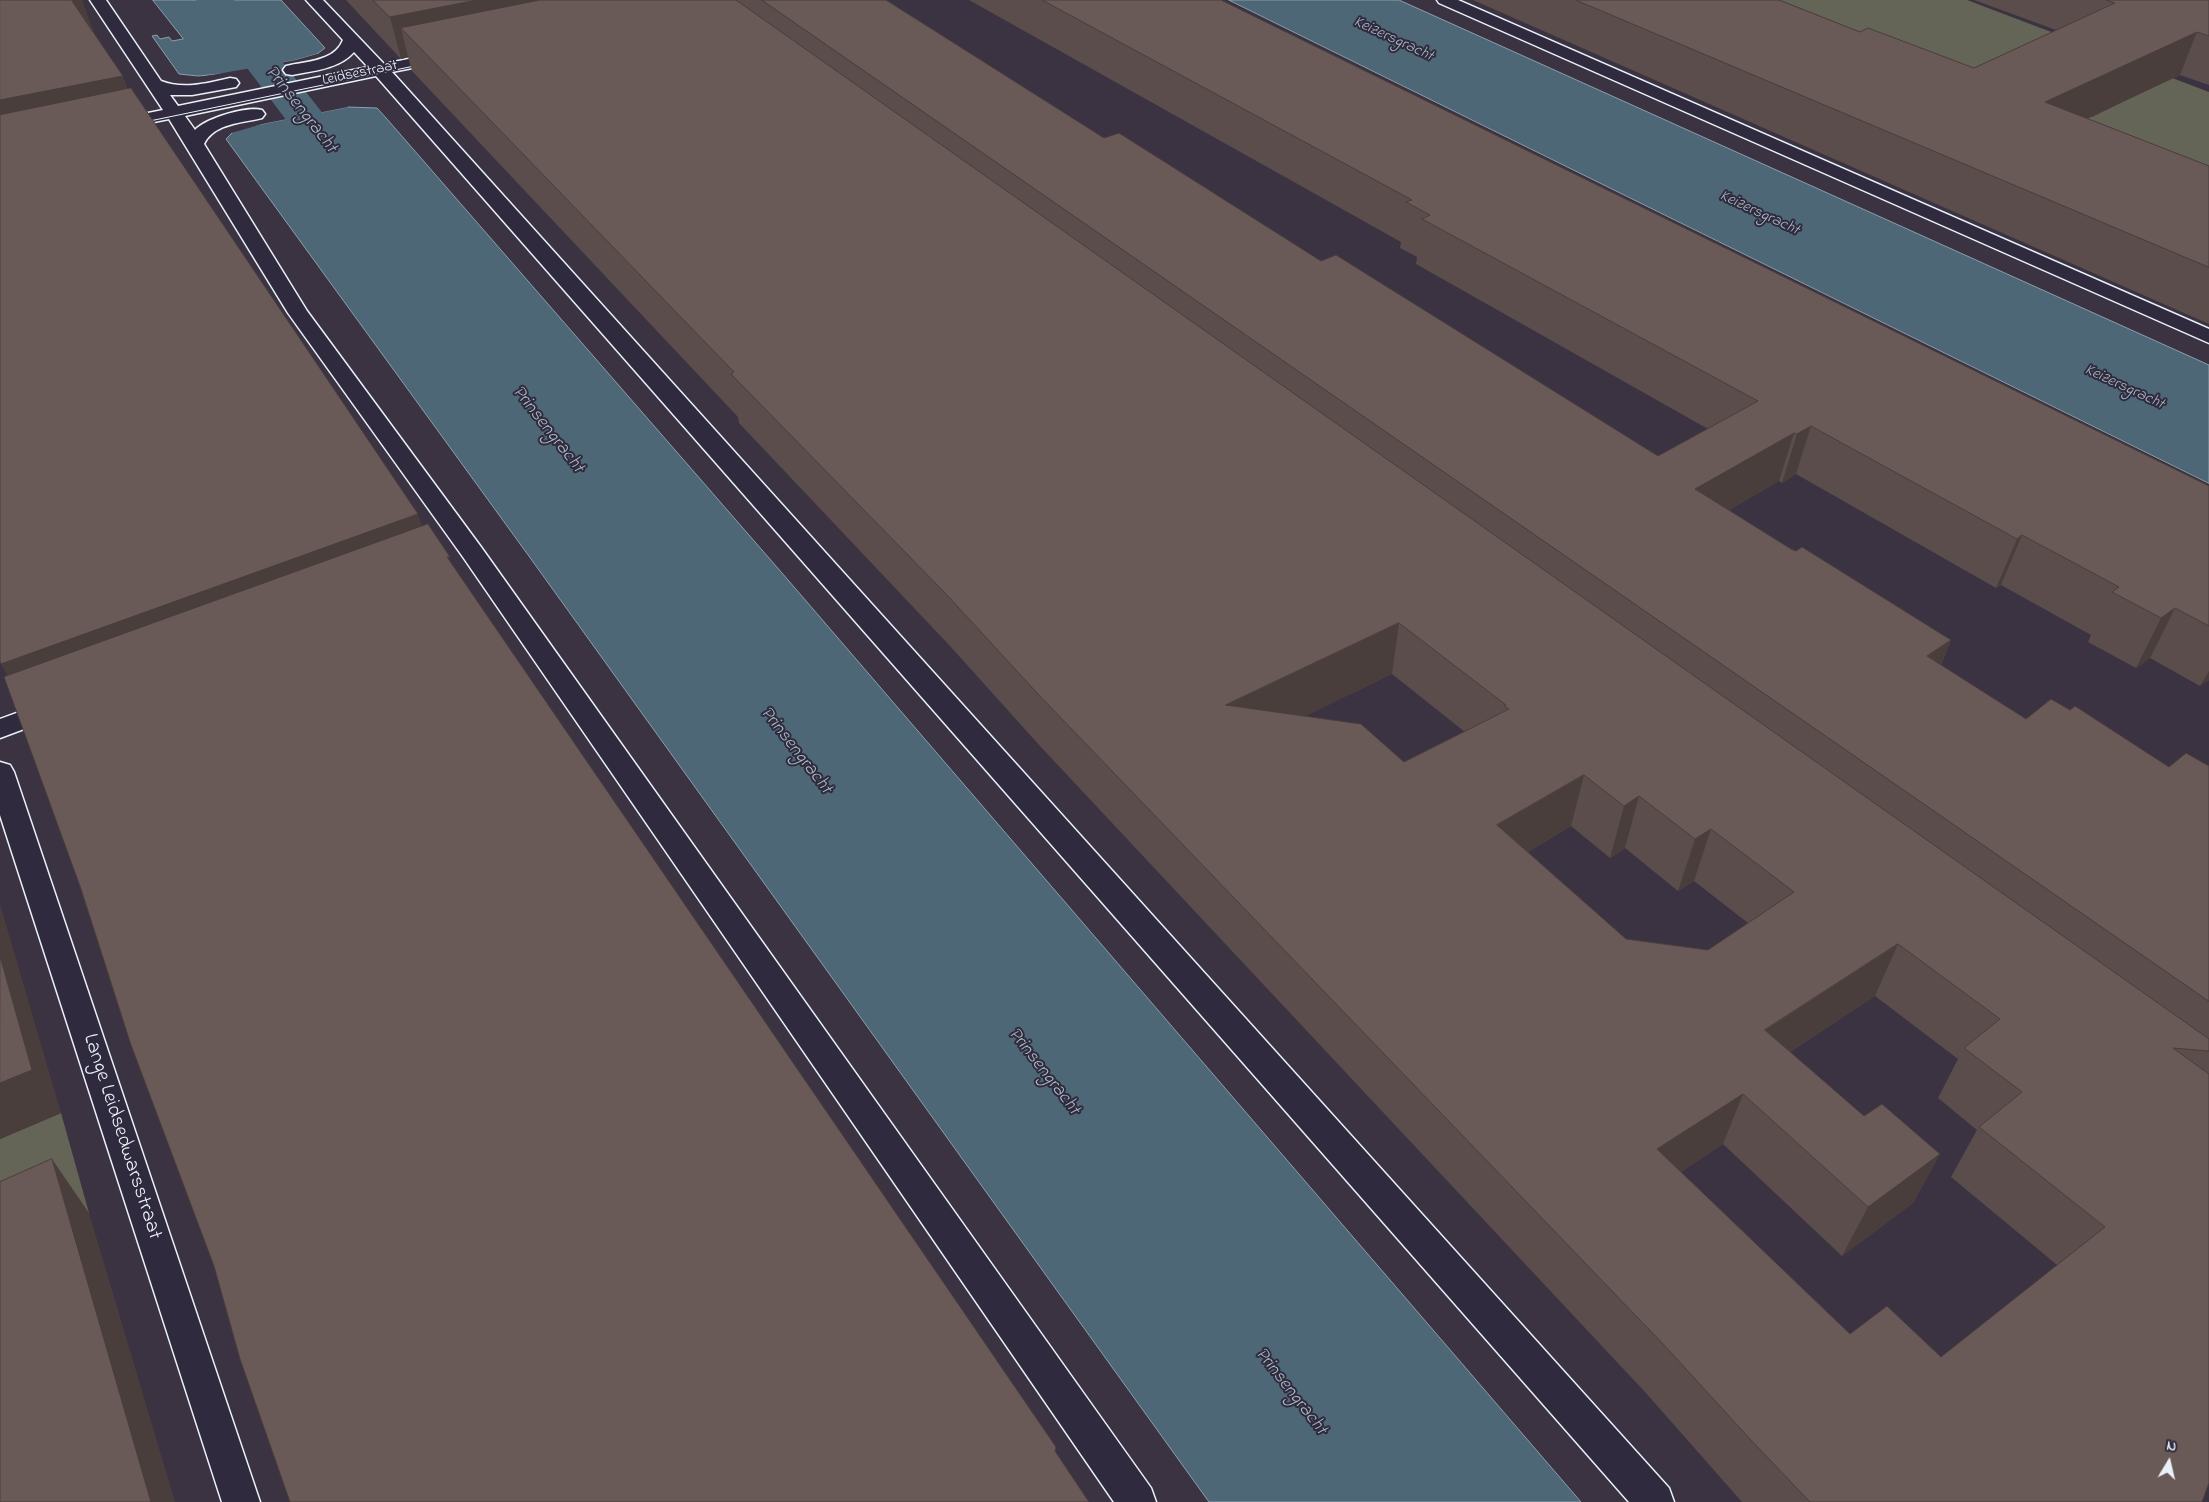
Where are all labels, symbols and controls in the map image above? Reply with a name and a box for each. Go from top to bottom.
water label: Keizersgracht [1350,13,1436,67]
street label: Leidsestraat [321,57,399,91]
water label: Prinsengracht [259,62,341,158]
water label: Keizersgracht [1716,187,1802,241]
water label: Keizersgracht [2081,361,2167,415]
water label: Prinsengracht [506,382,588,478]
water label: Prinsengracht [754,703,836,799]
water label: Prinsengracht [1002,1024,1084,1120]
street label: Lange Leidsedwarsstraat [76,1031,166,1243]
water label: Prinsengracht [1249,1344,1331,1440]
text: N [2165,1436,2178,1458]
north arrow [2144,1437,2194,1487]

